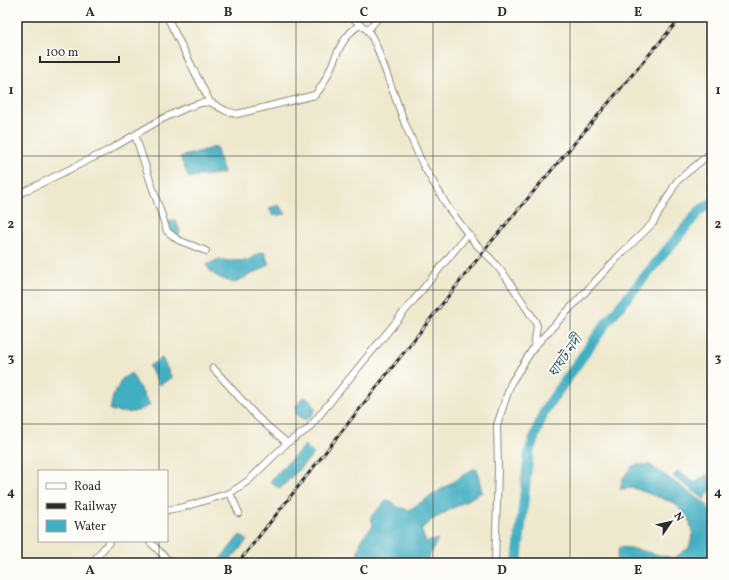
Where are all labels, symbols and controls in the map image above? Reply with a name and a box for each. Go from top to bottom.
text: A [85,4,95,22]
text: B [224,4,233,22]
text: C [360,4,368,22]
text: D [497,4,507,22]
text: E [634,4,642,22]
scale bar [40,38,119,64]
text: 100 m [46,45,79,61]
text: 1 [8,82,14,100]
text: 1 [715,82,721,100]
text: 2 [8,216,15,234]
text: 2 [715,216,722,234]
water label: ঘাঘট নদী [544,330,590,382]
text: 3 [8,350,15,368]
text: 3 [715,350,722,368]
legend [38,470,168,542]
text: Road [74,479,101,495]
text: 4 [7,484,15,502]
text: 4 [714,484,722,502]
text: Railway [74,499,117,515]
north arrow [651,502,691,542]
text: N [670,510,687,525]
text: Water [74,519,106,535]
text: A [85,562,95,580]
text: B [224,562,233,580]
text: C [360,562,368,580]
text: D [497,562,507,580]
text: E [634,562,642,580]

